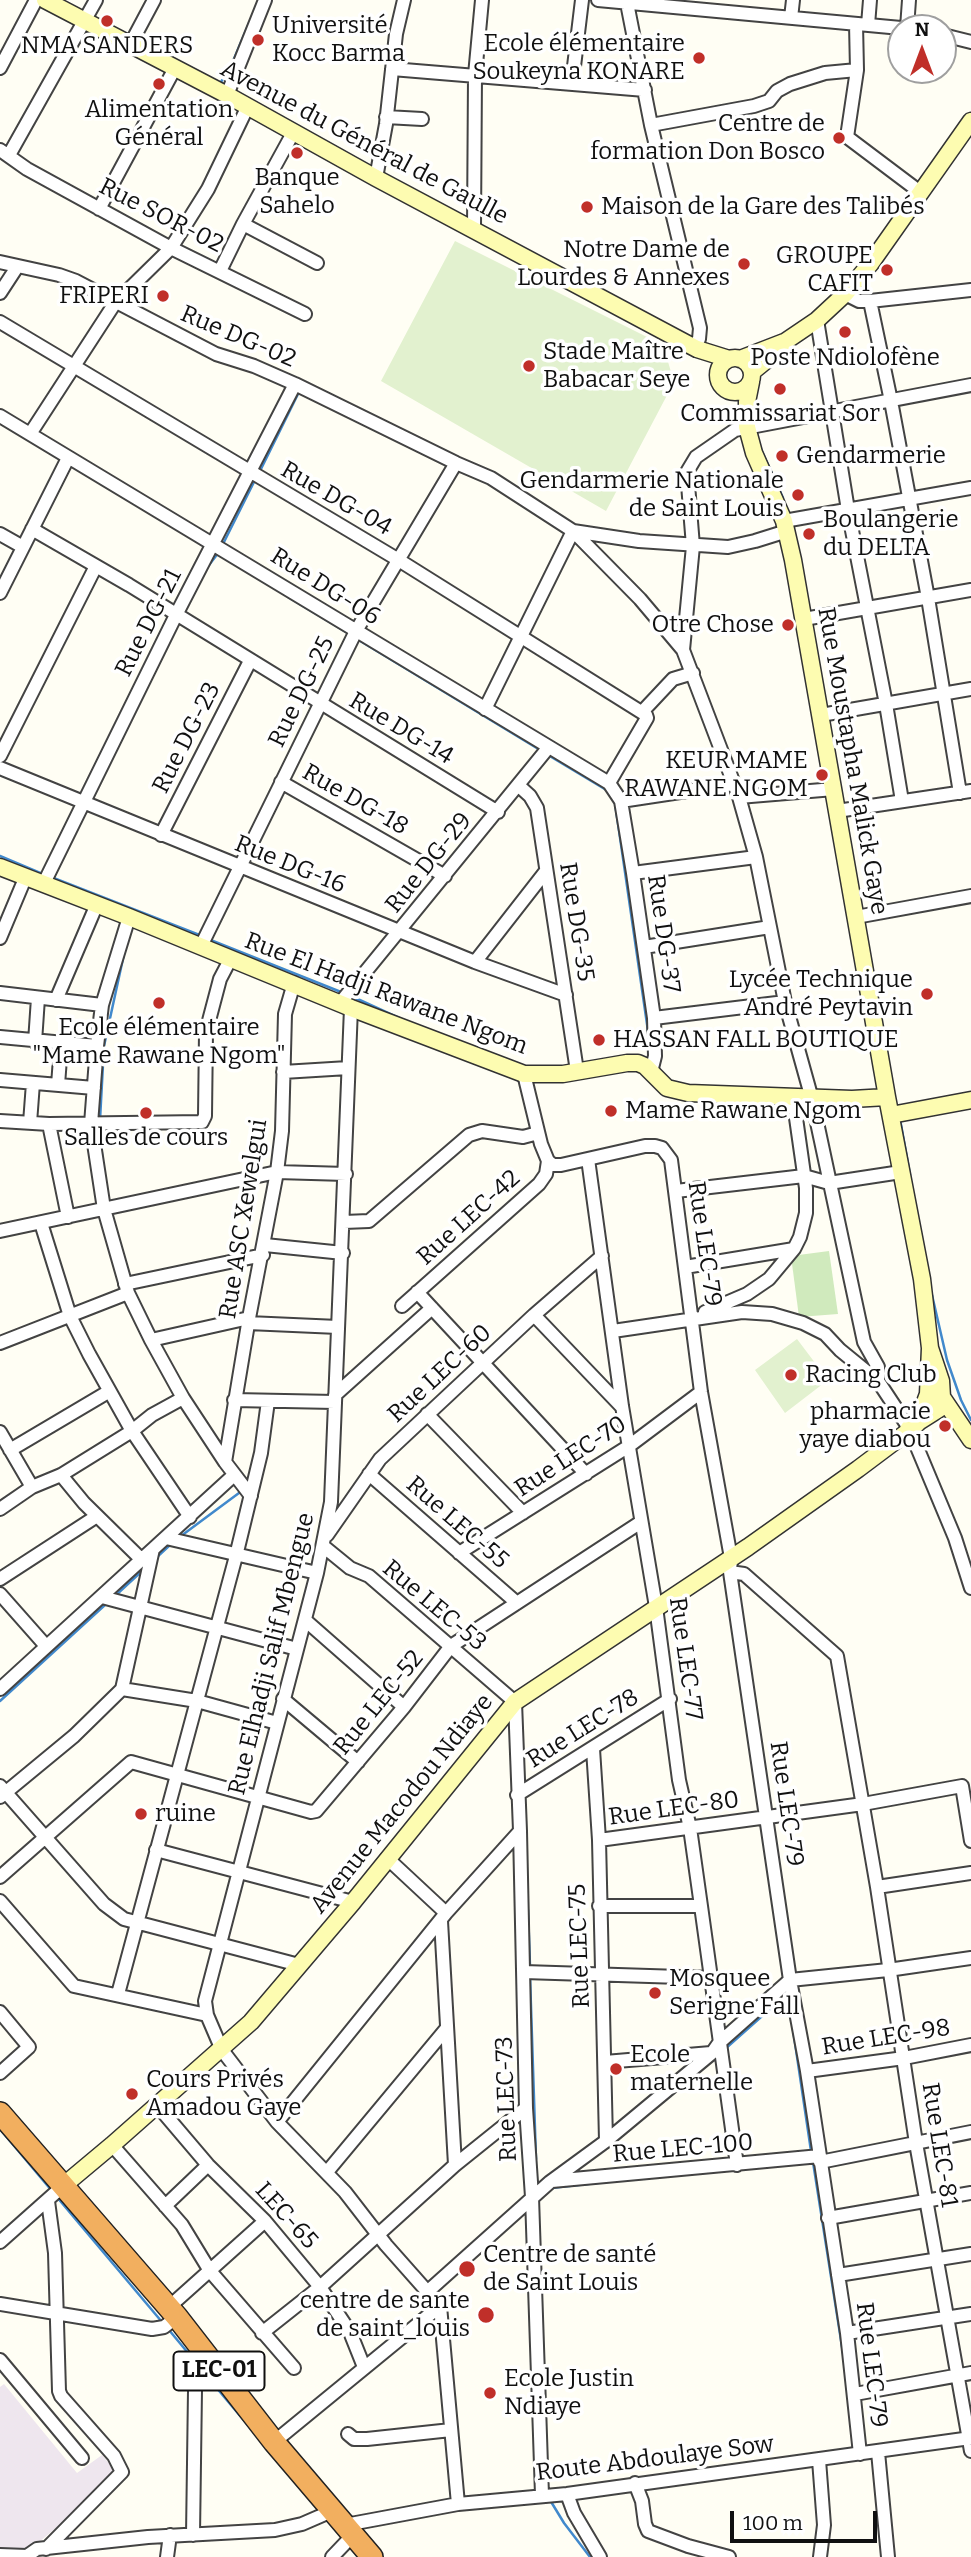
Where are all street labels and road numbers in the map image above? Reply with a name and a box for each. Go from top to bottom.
street label: Avenue du Général de Gaulle [215,55,513,231]
street label: Rue SOR-02 [94,172,228,260]
street label: Rue DG-02 [176,300,300,374]
street label: Rue DG-04 [275,456,397,542]
street label: Rue DG-06 [265,542,385,632]
street label: Rue DG-21 [110,565,188,681]
street label: Rue Moustapha Malick Gaye [811,605,893,917]
street label: Rue DG-25 [263,632,341,752]
street label: Rue DG-23 [147,678,227,798]
street label: Rue DG-14 [344,687,458,771]
street label: Rue DG-18 [297,758,413,842]
street label: Rue DG-29 [380,807,478,919]
street label: Rue DG-16 [230,830,350,900]
street label: Rue DG-35 [552,860,600,984]
street label: Rue DG-37 [640,873,686,995]
street label: Rue El Hadji Rawane Ngom [240,927,532,1061]
street label: Rue ASC Xewelgui [214,1117,274,1321]
street label: Rue LEC-42 [412,1164,526,1272]
street label: Rue LEC-79 [681,1180,727,1308]
street label: Rue LEC-60 [382,1319,498,1429]
street label: Rue LEC-70 [510,1410,632,1504]
street label: Rue LEC-55 [400,1471,514,1575]
street label: Rue Elhadji Salif Mbengue [223,1510,321,1798]
street label: Rue LEC-53 [376,1554,492,1658]
street label: Rue LEC-77 [662,1595,708,1723]
street label: Rue LEC-52 [328,1645,430,1761]
street label: Rue LEC-78 [522,1683,644,1775]
street label: Avenue Macodou Ndiaye [305,1688,499,1920]
street label: Rue LEC-79 [763,1740,809,1868]
street label: Rue LEC-80 [607,1786,741,1832]
street label: Rue LEC-75 [563,1883,597,2009]
street label: Rue LEC-98 [820,2014,952,2062]
street label: Rue LEC-73 [490,2036,524,2162]
street label: Rue LEC-81 [915,2081,963,2209]
street label: Rue LEC-100 [611,2129,755,2169]
street label: LEC-65 [249,2177,323,2255]
street label: Rue LEC-79 [849,2301,893,2429]
road number: LEC-01 [174,2352,264,2390]
street label: Route Abdoulaye Sow [534,2430,776,2488]

